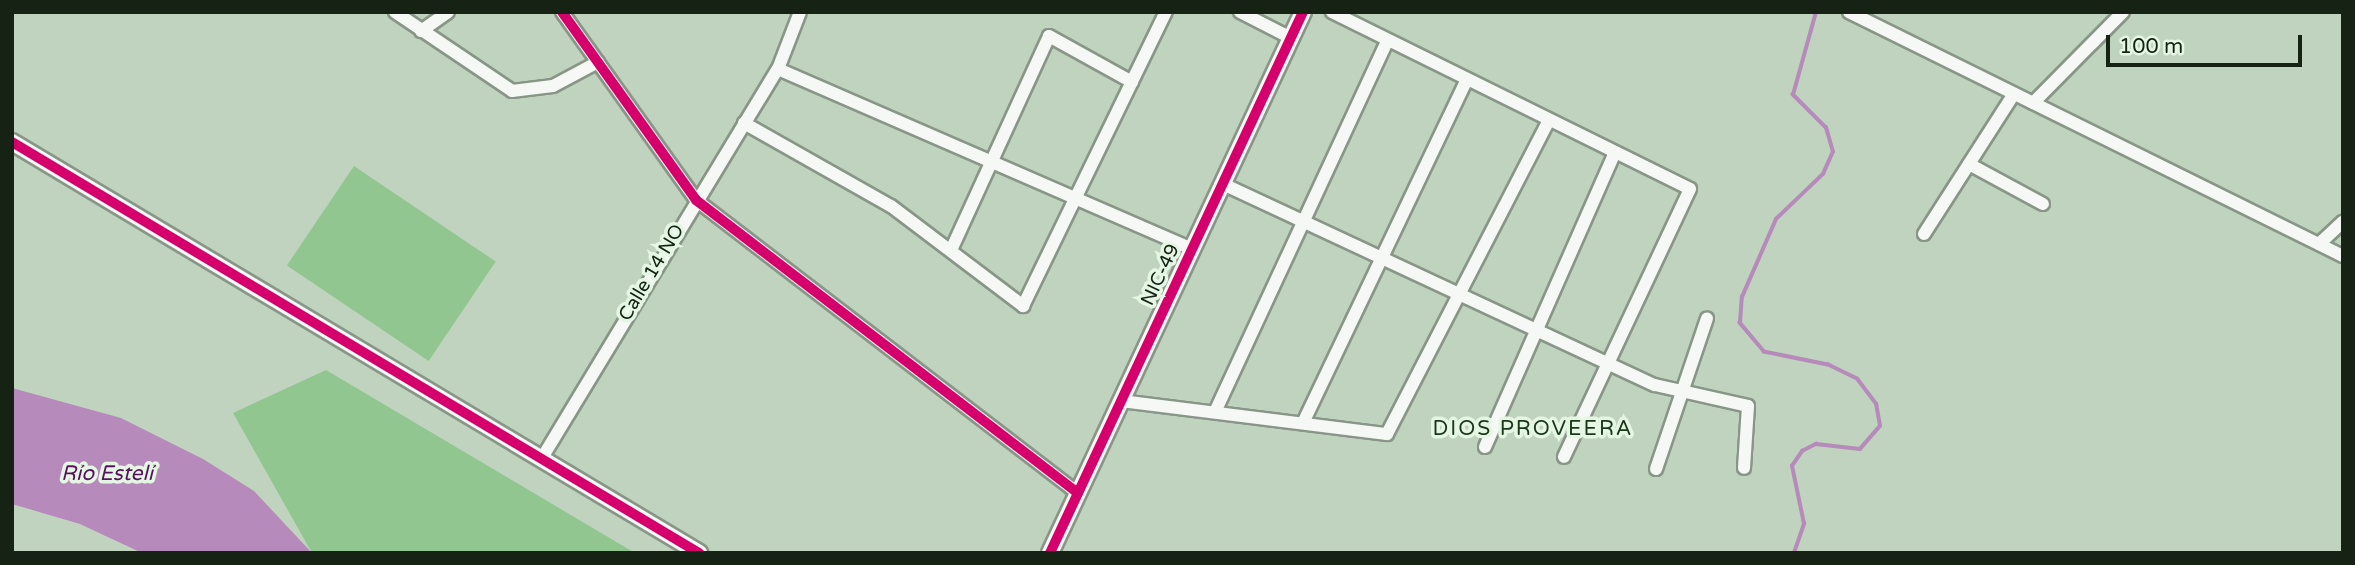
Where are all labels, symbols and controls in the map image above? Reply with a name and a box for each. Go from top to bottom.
scale bar [2110,21,2306,65]
text: 100 m [2119,34,2183,59]
street label: Calle 14 NO [614,221,690,325]
street label: NIC-49 [1137,241,1185,309]
district label: DIOS PROVEERA [1434,416,1632,442]
water label: Río Estelí [61,461,153,487]

